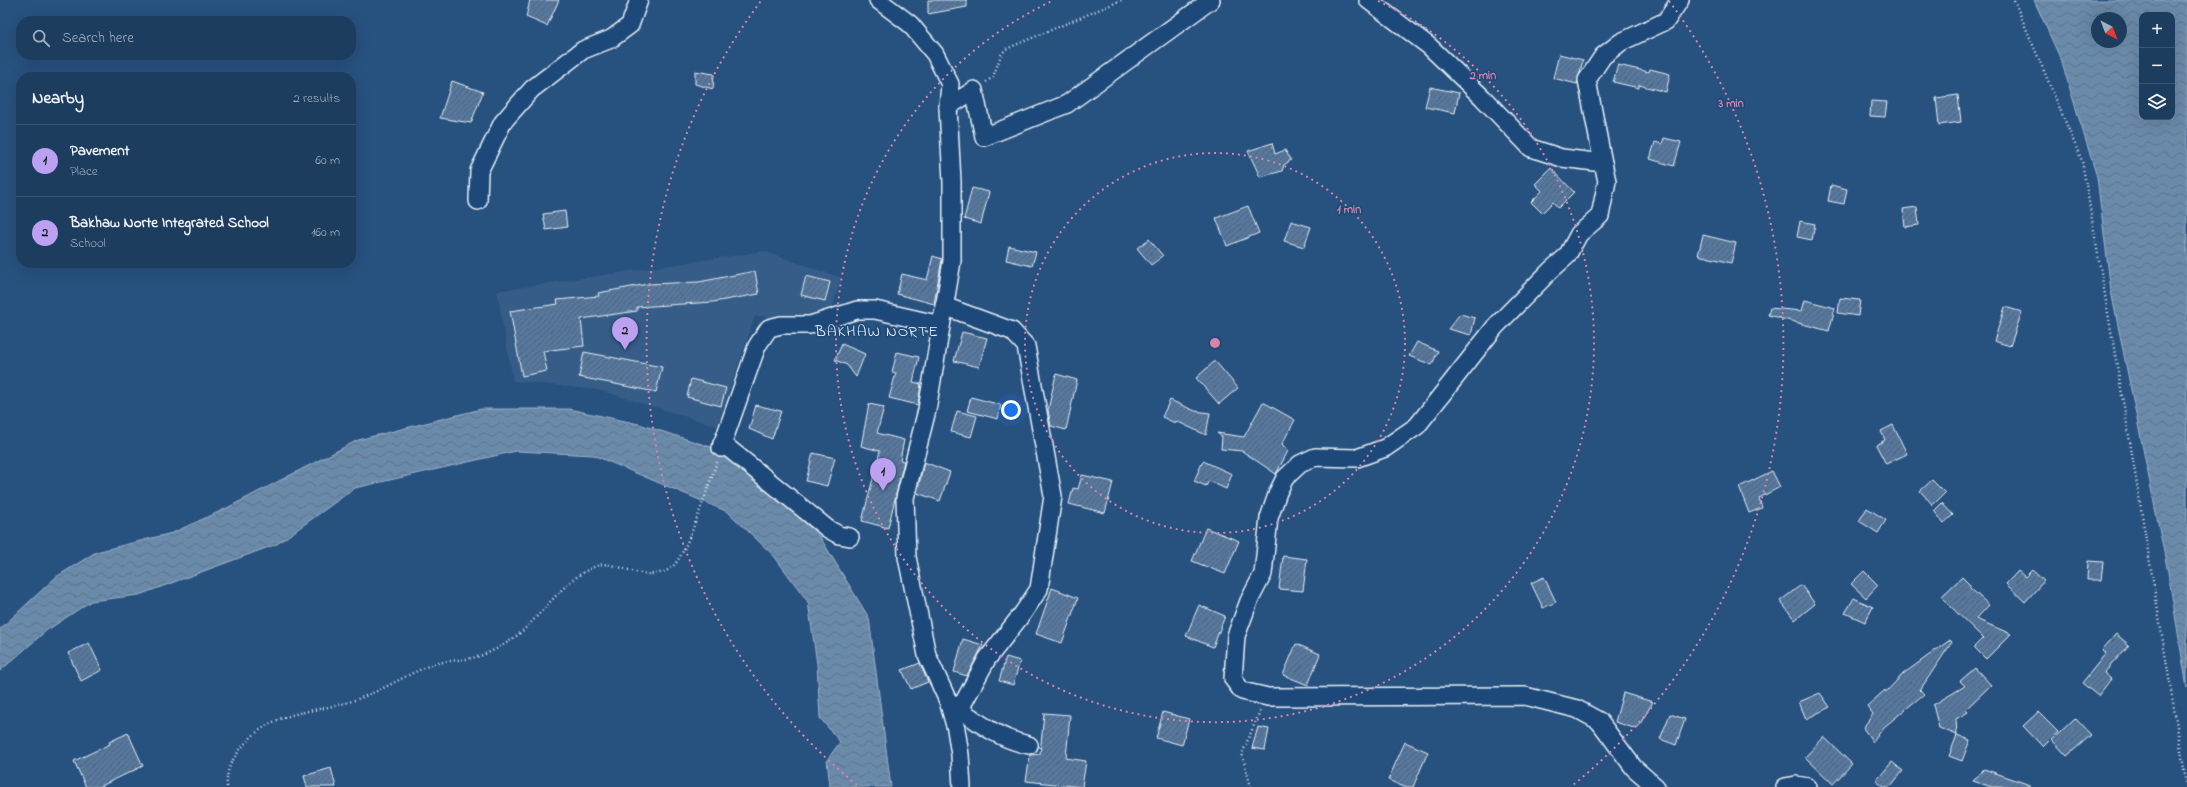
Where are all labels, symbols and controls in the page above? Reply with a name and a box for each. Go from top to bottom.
north arrow [2091,12,2127,48]
map controls [2139,12,2175,120]
button: + [2139,12,2175,48]
search box [16,16,356,60]
icon: search [30,27,52,49]
text: Search here [62,27,134,49]
button: − [2139,48,2175,84]
text: 2 min [1469,67,1496,85]
button: layers [2139,84,2175,120]
text: Nearby [32,86,84,111]
text: 2 results [293,89,340,108]
text: 3 min [1717,95,1744,113]
text: Pavement [70,140,130,162]
text: 1 [43,151,47,170]
text: 60 m [315,151,340,170]
text: Place [70,162,98,181]
text: 1 min [1337,201,1361,219]
text: Bakhaw Norte Integrated School [70,212,269,234]
text: 2 [42,223,48,242]
text: 160 m [311,223,340,242]
text: School [70,234,106,253]
pin: 2 [612,317,638,350]
district label: BAKHAW NORTE [814,320,939,344]
centre of rings [1208,336,1222,350]
your location [1001,400,1021,420]
pin: 1 [870,458,896,491]

